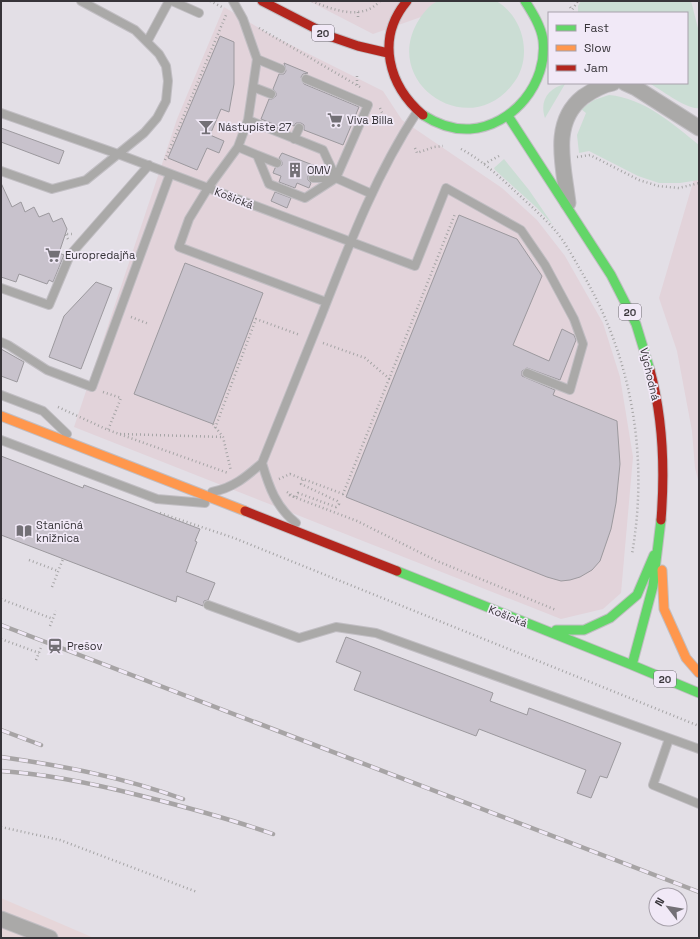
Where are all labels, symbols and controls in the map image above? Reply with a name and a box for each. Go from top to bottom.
legend [548,12,688,84]
text: Fast [584,20,609,36]
road number: 20 [312,25,334,41]
text: Slow [584,40,611,56]
text: Jam [584,60,608,76]
supermarket icon: Viva Billa [326,111,344,129]
place label: Viva Billa [347,113,394,127]
bar icon: Nástupište 27 [197,118,215,136]
place label: Nástupište 27 [218,120,291,134]
building icon: OMV [286,161,304,179]
place label: OMV [307,163,331,177]
street label: Košická [213,184,256,212]
supermarket icon: Europredajňa [44,246,62,264]
place label: Europredajňa [65,248,136,262]
road number: 20 [619,304,641,320]
street label: Východná [637,346,663,402]
place label: Staničná knižnica [36,518,84,545]
library icon: Staničná knižnica [15,522,33,540]
street label: Košická [487,602,530,630]
station icon: Prešov [46,637,64,655]
place label: Prešov [67,639,102,653]
road number: 20 [654,671,676,687]
north arrow [648,887,688,927]
text: N [652,895,667,909]

